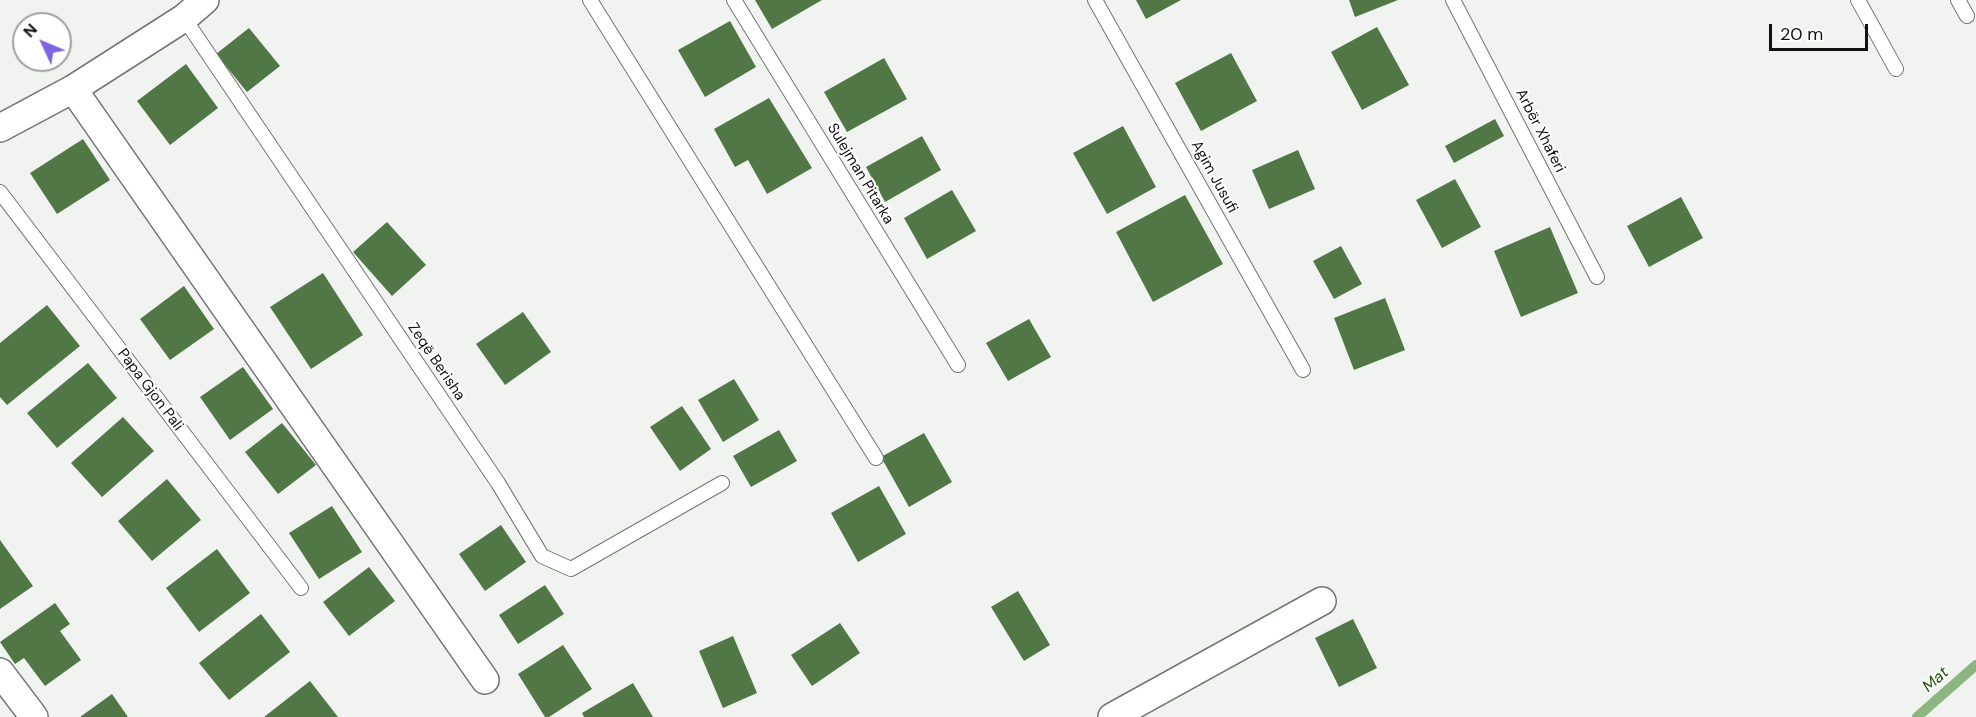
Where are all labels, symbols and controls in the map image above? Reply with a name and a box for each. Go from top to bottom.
north arrow [12,12,72,72]
scale bar [1772,12,1871,50]
text: N [19,19,42,42]
text: 20 m [1780,22,1823,46]
street label: Arbër Xhaferi [1511,86,1569,176]
street label: Sulejman Pitarka [823,120,897,228]
street label: Agim Jusufi [1187,138,1241,216]
street label: Zeqë Berisha [403,320,469,404]
street label: Papa Gjon Pali [113,345,187,435]
water label: Mat [1919,663,1953,697]

